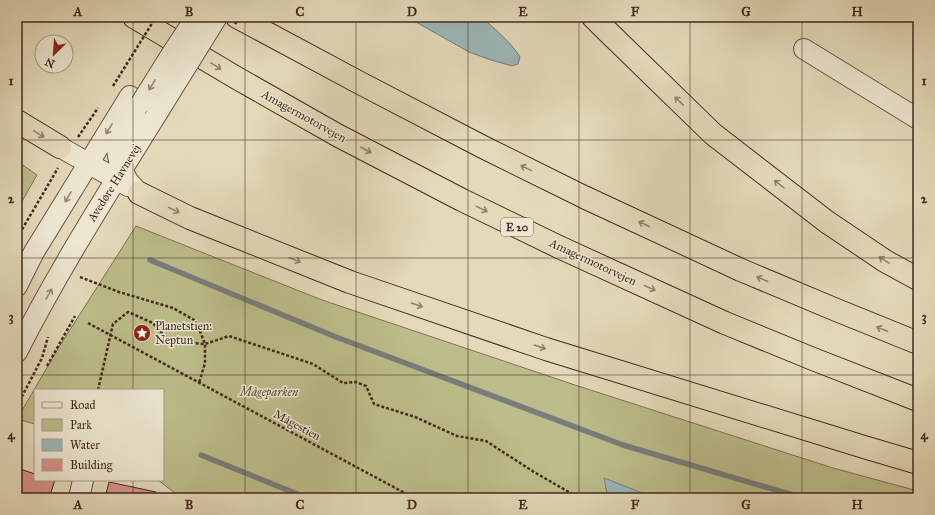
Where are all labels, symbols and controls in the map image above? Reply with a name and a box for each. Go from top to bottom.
text: A [73,4,83,20]
text: B [185,4,194,20]
text: C [296,4,305,20]
text: D [407,4,417,20]
text: E [518,4,528,20]
text: F [631,4,640,20]
text: G [741,4,751,20]
text: H [851,4,863,20]
north arrow [34,34,74,74]
text: N [42,54,57,70]
one-way arrow [210,62,221,70]
text: 1 [8,73,14,89]
text: 1 [921,73,927,89]
one-way arrow [148,79,156,90]
street label: Amagermotorvejen [258,86,349,146]
one-way arrow [674,96,684,106]
one-way arrow [105,123,113,135]
one-way arrow [33,131,45,139]
street label: Avedøre Havnevej [84,142,143,225]
one-way arrow [360,147,372,154]
one-way arrow [521,164,533,171]
one-way arrow [773,180,784,188]
text: 2 [8,191,15,207]
one-way arrow [63,191,71,203]
text: 2 [921,191,928,207]
one-way arrow [475,206,487,213]
one-way arrow [168,207,180,214]
road number: E 20 [501,218,533,236]
one-way arrow [638,220,650,227]
street label: Amagermotorvejen [546,235,639,289]
one-way arrow [288,256,300,264]
one-way arrow [879,256,890,264]
one-way arrow [756,274,768,282]
one-way arrow [644,285,656,293]
one-way arrow [45,289,53,301]
one-way arrow [410,301,422,309]
text: 3 [8,309,14,325]
text: 3 [921,309,927,325]
place label: Planetstien: Neptun [155,319,212,347]
place icon: Planetstien: Neptun [132,323,152,343]
one-way arrow [876,324,888,332]
one-way arrow [533,343,545,351]
park label: Mågeparken [239,385,299,400]
legend [34,389,164,481]
text: Road [70,398,96,412]
street label: Mågestien [271,407,323,444]
text: Park [70,418,92,432]
text: 4 [7,427,15,443]
text: 4 [920,427,928,443]
text: Water [70,438,100,452]
text: Building [70,458,113,473]
text: A [73,497,83,513]
text: B [185,497,194,513]
text: C [296,497,305,513]
text: D [407,497,417,513]
text: E [518,497,528,513]
text: F [631,497,640,513]
text: G [741,497,751,513]
text: H [851,497,863,513]

